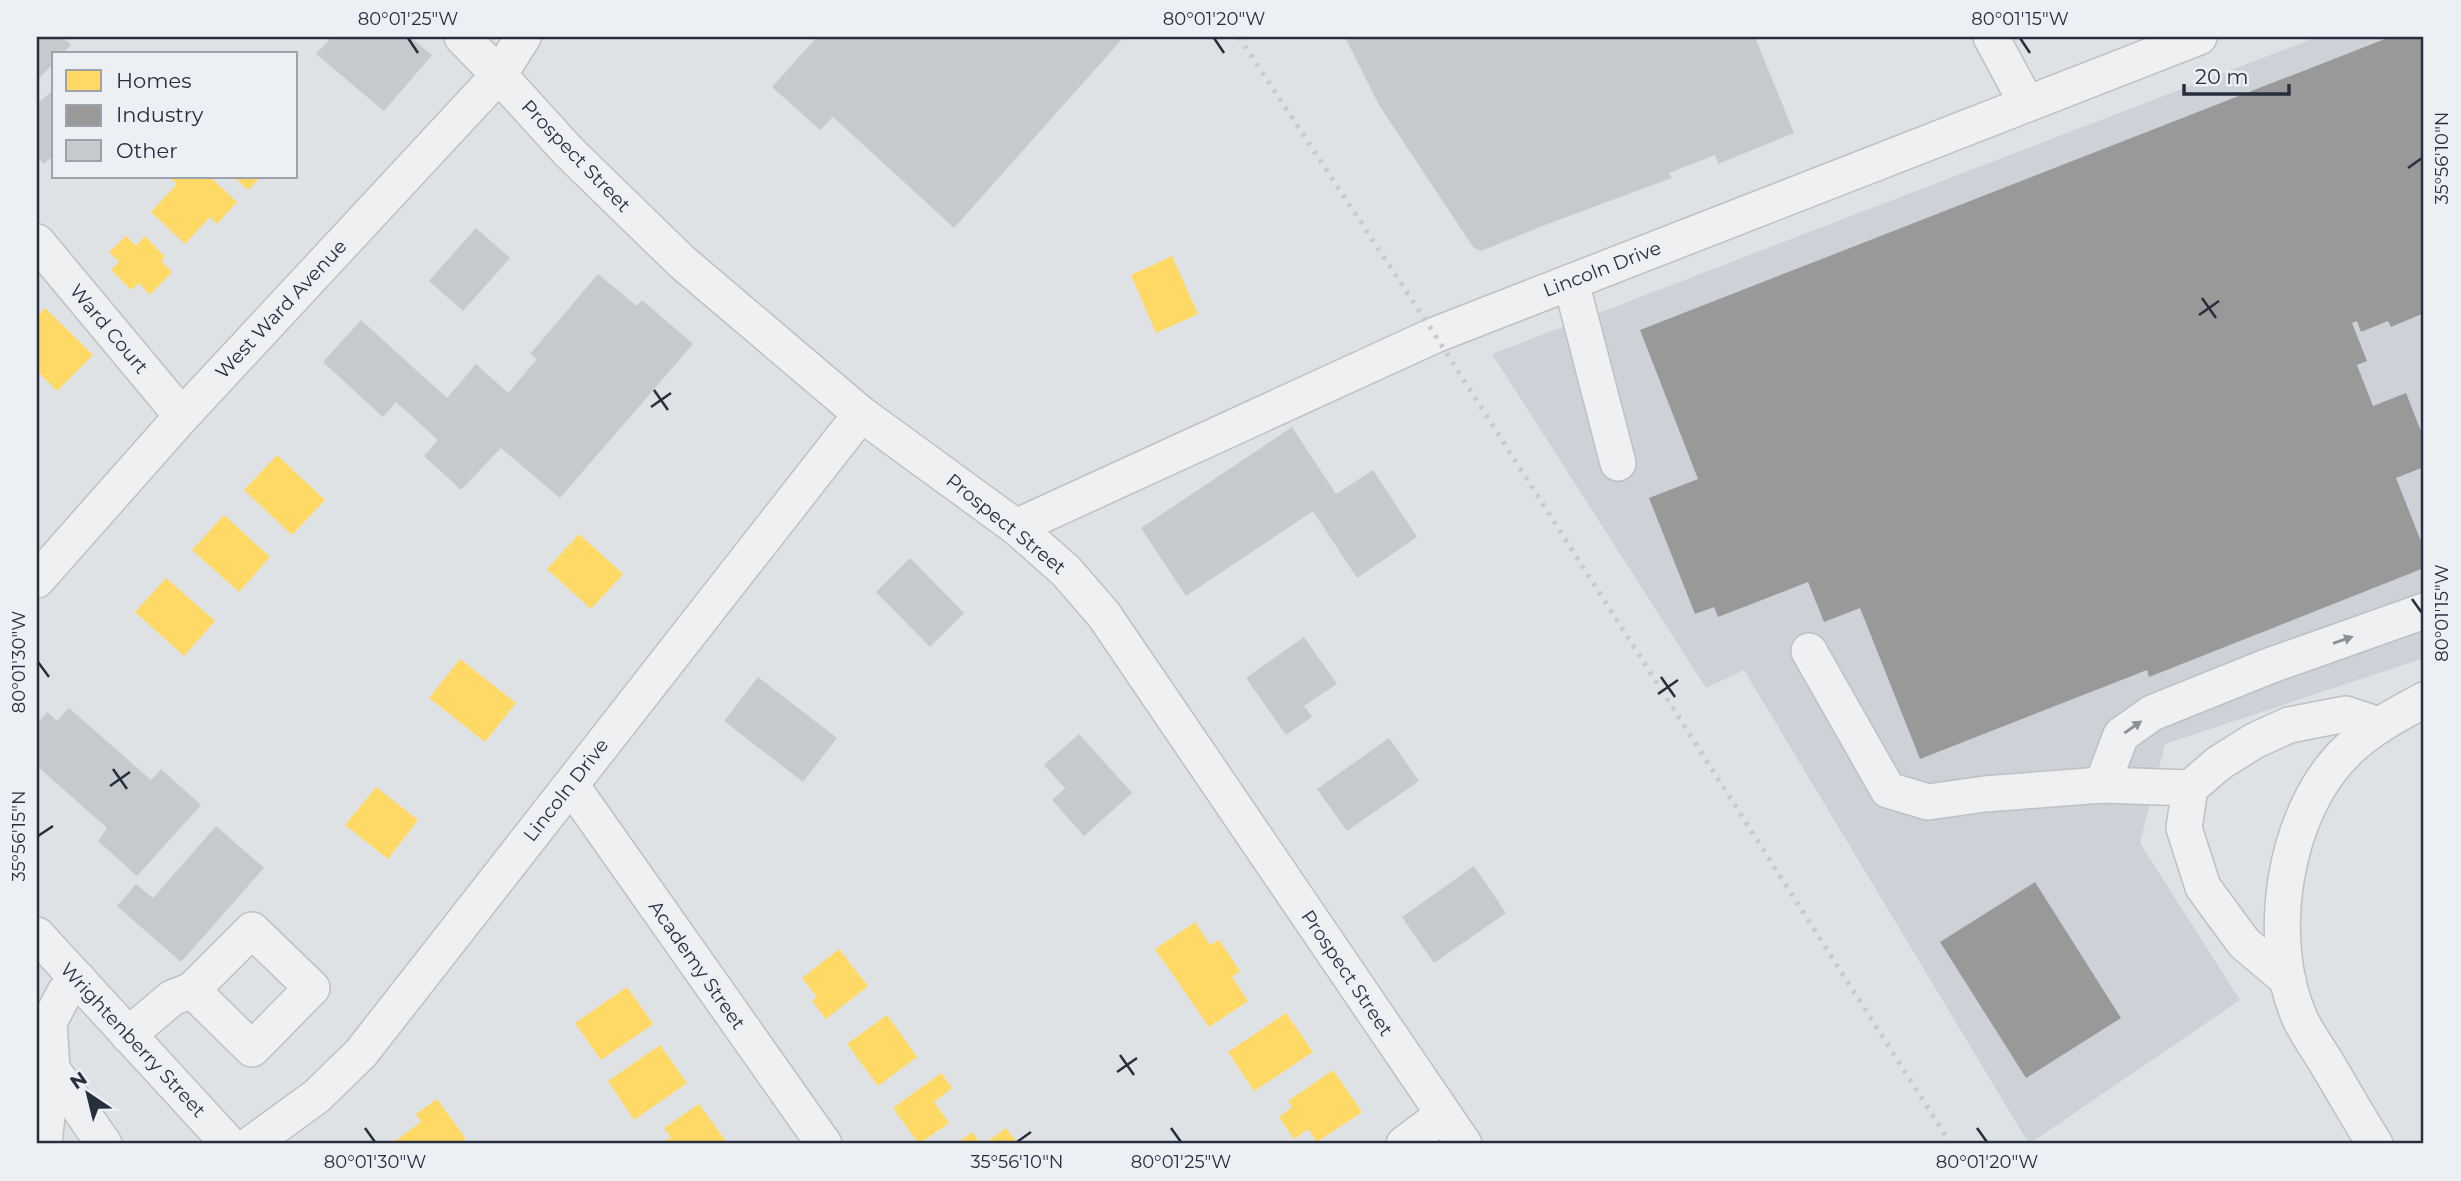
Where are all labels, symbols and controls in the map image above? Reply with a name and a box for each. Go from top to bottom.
text: 80°01'25"W [358,8,458,30]
text: 80°01'20"W [1163,8,1265,30]
text: 80°01'15"W [1971,8,2069,30]
legend [52,52,298,178]
scale bar [2184,52,2290,96]
text: 20 m [2195,64,2249,89]
text: Homes [116,68,191,93]
street label: Prospect Street [517,95,636,217]
text: Industry [116,102,204,127]
text: 35°56'10"N [2431,112,2453,204]
text: Other [116,138,178,163]
street label: West Ward Avenue [211,235,351,383]
street label: Lincoln Drive [1540,236,1664,302]
street label: Ward Court [65,280,153,379]
street label: Prospect Street [942,469,1071,579]
text: 80°01'15"W [2431,564,2453,662]
text: 80°01'30"W [8,611,30,713]
one-way arrow [2332,634,2353,645]
one-way arrow [2124,720,2142,734]
street label: Lincoln Drive [519,734,613,846]
text: 35°56'15"N [8,790,30,882]
street label: Academy Street [644,896,750,1034]
street label: Prospect Street [1296,906,1398,1041]
street label: Wrightenberry Street [55,958,211,1122]
north arrow [52,1058,122,1128]
text: N [66,1067,91,1094]
text: 80°01'30"W [324,1151,426,1173]
text: 35°56'10"N [971,1151,1063,1173]
text: 80°01'25"W [1131,1151,1231,1173]
text: 80°01'20"W [1936,1151,2038,1173]

